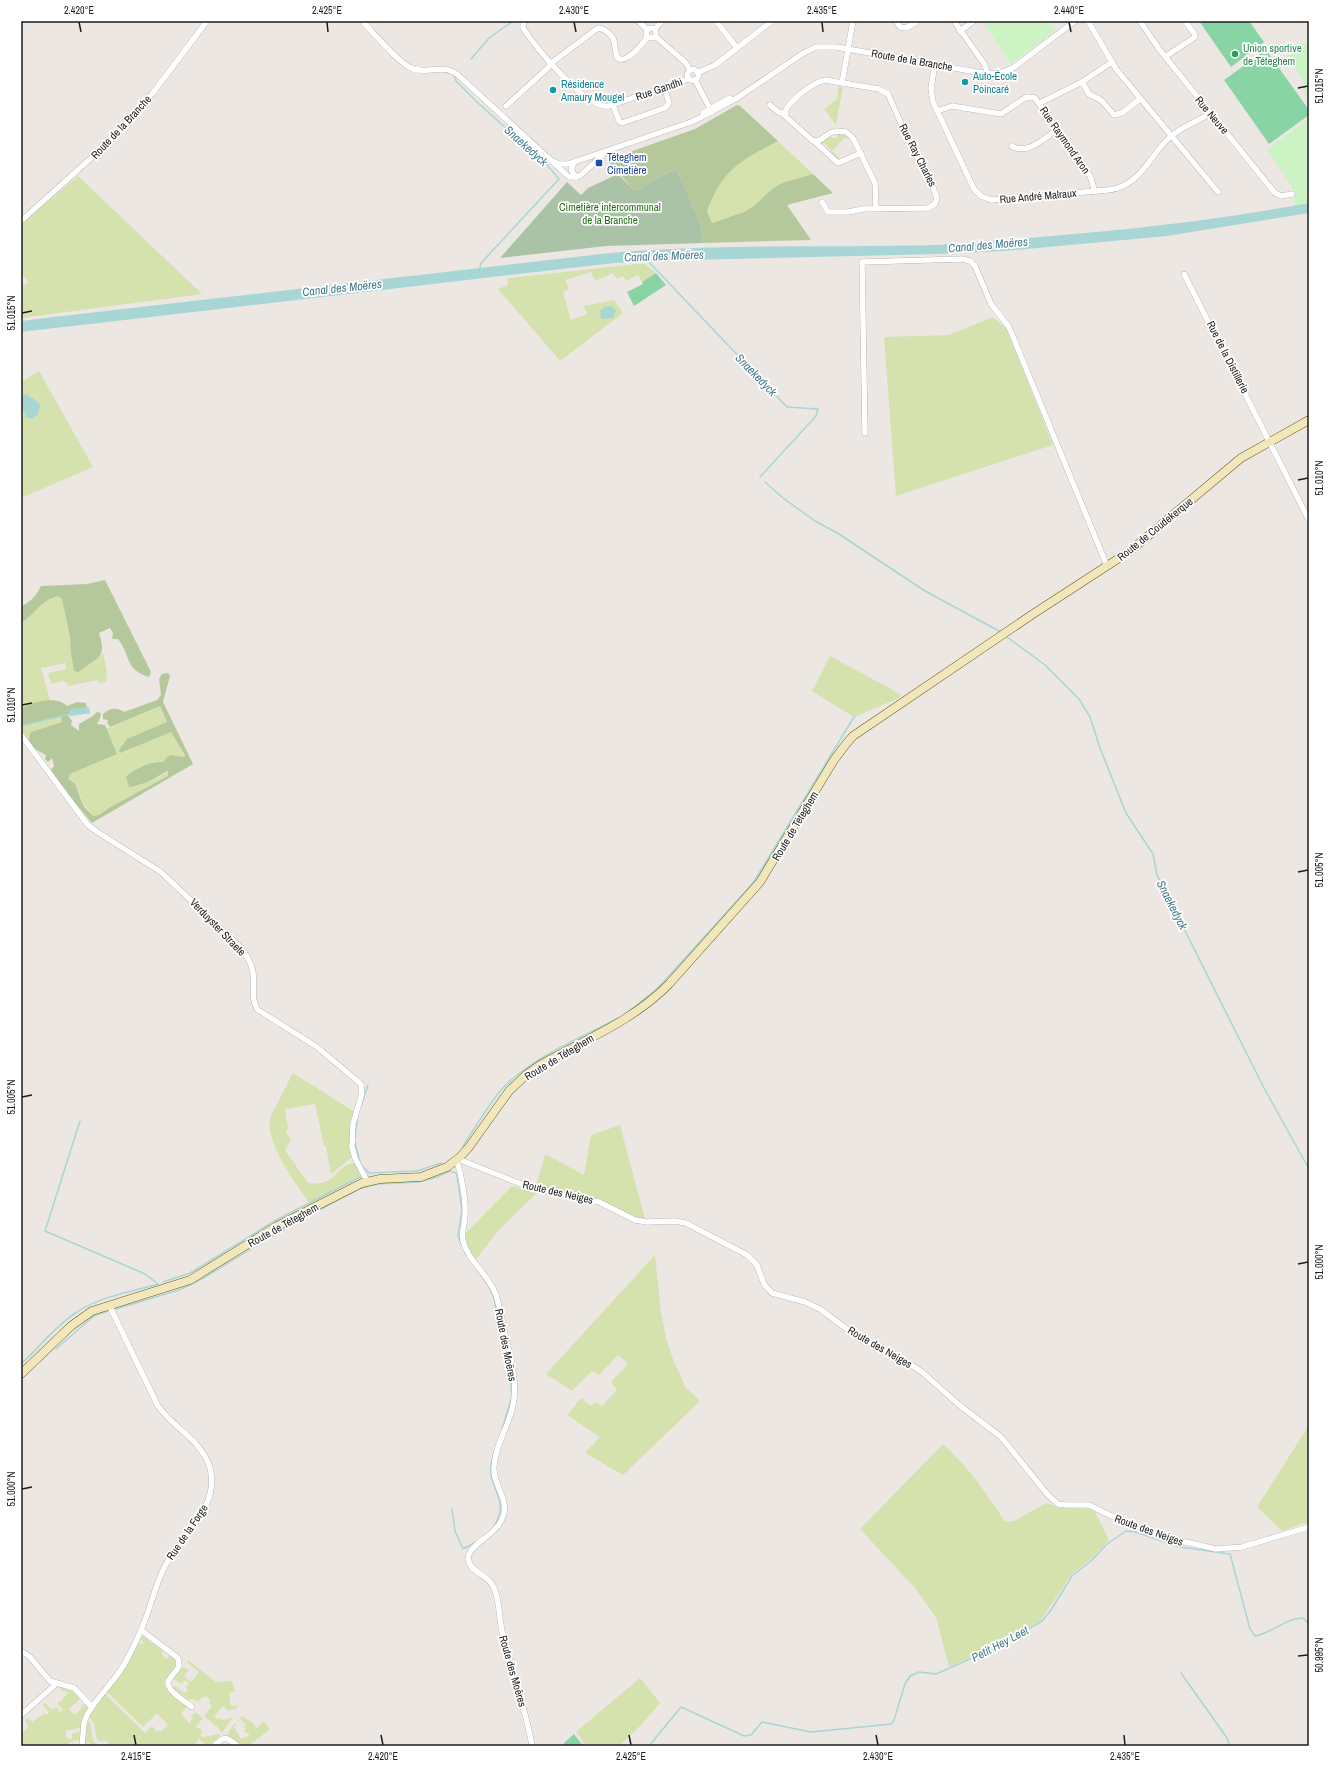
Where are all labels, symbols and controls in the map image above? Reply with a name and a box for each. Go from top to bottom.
text: 2.420°E [64,4,94,17]
text: 2.425°E [312,4,342,17]
text: 2.430°E [559,4,589,17]
text: 2.435°E [807,4,837,17]
text: 2.440°E [1054,4,1084,17]
place label: Union sportive de Téteghem [1243,41,1302,68]
street label: Route de la Branche [870,46,954,74]
marker: Union sportive de Téteghem [1230,49,1240,59]
text: 51.015°N [1313,68,1326,104]
place label: Auto-École Poincaré [972,69,1017,96]
street label: Rue Gandhi [634,74,684,104]
place label: Résidence Amaury Mougel [560,77,624,104]
marker: Auto-École Poincaré [960,77,970,87]
marker: Résidence Amaury Mougel [548,85,558,95]
street label: Route de la Branche [88,92,154,162]
street label: Rue Neuve [1192,93,1232,137]
street label: Rue Raymond Aron [1037,104,1093,176]
street label: Rue Ray Charles [896,121,940,189]
water label: Snaekedyck [501,122,552,171]
place label: Téteghem Cimetière [607,150,647,177]
marker: Téteghem Cimetière [594,158,604,168]
street label: Rue André Malraux [999,186,1078,206]
park label: Cimetière intercommunal de la Branche [559,200,661,227]
water label: Canal des Moëres [948,234,1029,256]
water label: Canal des Moëres [624,247,704,265]
water label: Canal des Moëres [301,276,383,300]
text: 51.015°N [5,295,18,331]
street label: Rue de la Distillerie [1204,319,1252,395]
water label: Snaekedyck [732,350,781,401]
text: 51.010°N [1313,460,1326,496]
street label: Route de Coudekerque [1114,494,1196,564]
text: 51.010°N [5,687,18,723]
street label: Route de Téteghem [769,789,821,863]
text: 51.005°N [1313,852,1326,888]
water label: Snaekedyck [1153,877,1192,933]
street label: Verduyster Straete [187,895,249,959]
street label: Route de Téteghem [522,1031,596,1083]
text: 51.005°N [5,1079,18,1115]
street label: Route des Neiges [521,1177,595,1207]
street label: Route de Téteghem [245,1200,321,1250]
text: 51.000°N [1313,1244,1326,1280]
street label: Route des Moëres [492,1307,520,1383]
street label: Route des Neiges [845,1323,915,1371]
text: 51.000°N [5,1471,18,1507]
street label: Rue de la Forge [163,1501,211,1563]
street label: Route des Neiges [1113,1511,1186,1549]
water label: Petit Hey Leet [969,1622,1032,1666]
street label: Route des Moëres [496,1634,530,1709]
text: 50.995°N [1313,1637,1326,1673]
text: 2.415°E [121,1750,151,1763]
text: 2.420°E [368,1750,398,1763]
text: 2.425°E [616,1750,646,1763]
text: 2.430°E [863,1750,893,1763]
text: 2.435°E [1110,1750,1140,1763]

